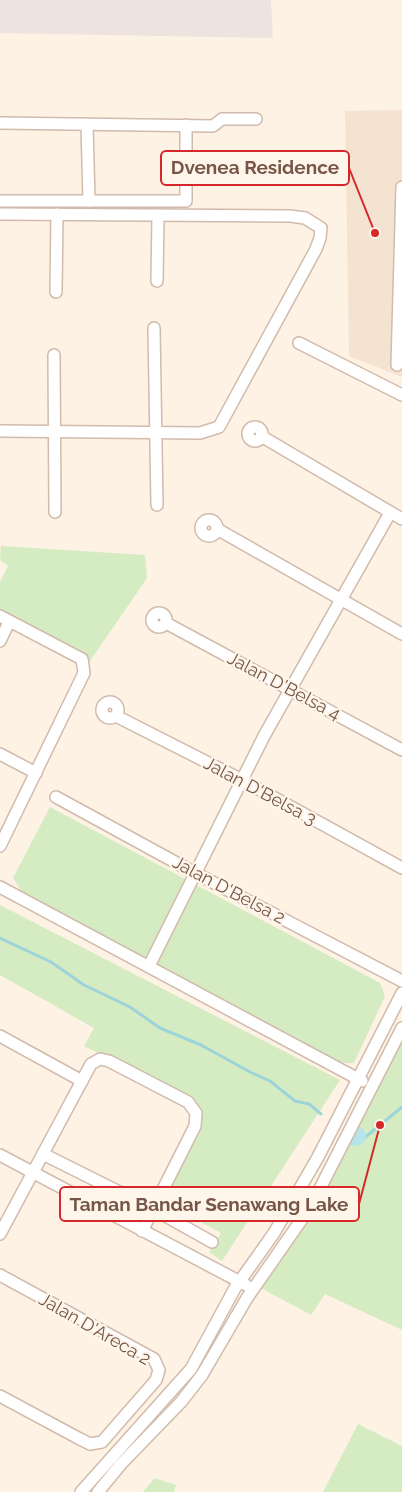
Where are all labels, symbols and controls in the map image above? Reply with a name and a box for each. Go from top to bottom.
callout: Dvenea Residence [161,151,349,185]
text: Dvenea Residence [171,156,339,178]
street label: Jalan D'Belsa 4 [224,647,344,724]
street label: Jalan D'Belsa 3 [200,752,320,829]
street label: Jalan D'Belsa 2 [169,851,289,928]
callout: Taman Bandar Senawang Lake [60,1187,359,1221]
text: Taman Bandar Senawang Lake [70,1193,348,1215]
street label: Jalan D'Areca 2 [36,1288,155,1369]

